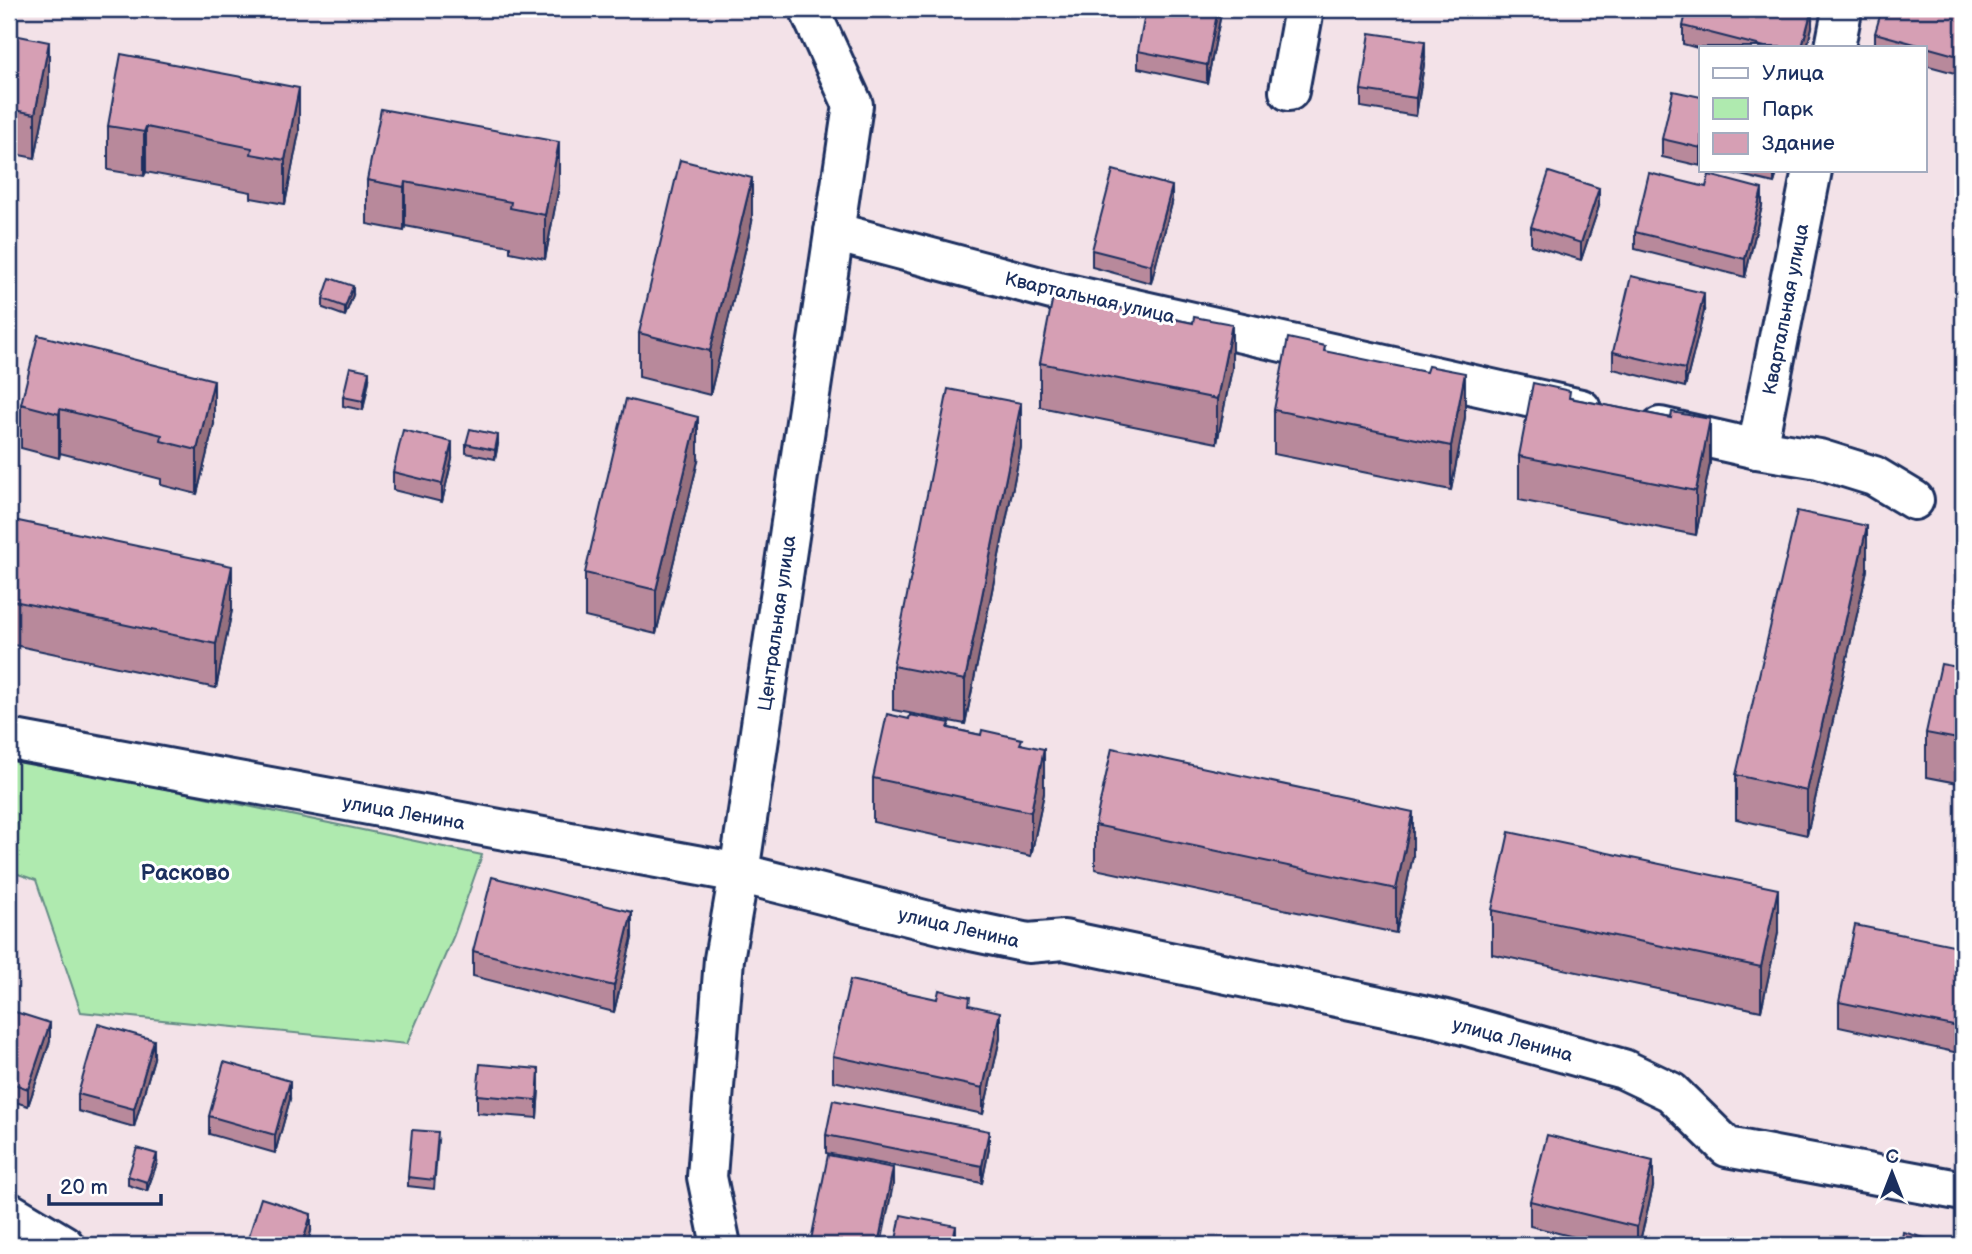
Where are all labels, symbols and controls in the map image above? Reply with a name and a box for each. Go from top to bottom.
legend [1699,46,1926,172]
text: Улица [1762,61,1825,86]
text: Парк [1762,97,1813,122]
text: Здание [1762,131,1835,156]
street label: Квартальная улица [1759,222,1814,397]
street label: Квартальная улица [1002,268,1177,329]
street label: Центральная улица [754,534,801,713]
street label: улица Ленина [341,791,467,836]
district label: Расково [140,859,230,887]
street label: улица Ленина [896,903,1022,954]
street label: улица Ленина [1450,1013,1575,1068]
north arrow [1856,1138,1926,1208]
text: С [1885,1146,1899,1169]
scale bar [49,1163,161,1207]
text: 20 m [60,1175,108,1200]

